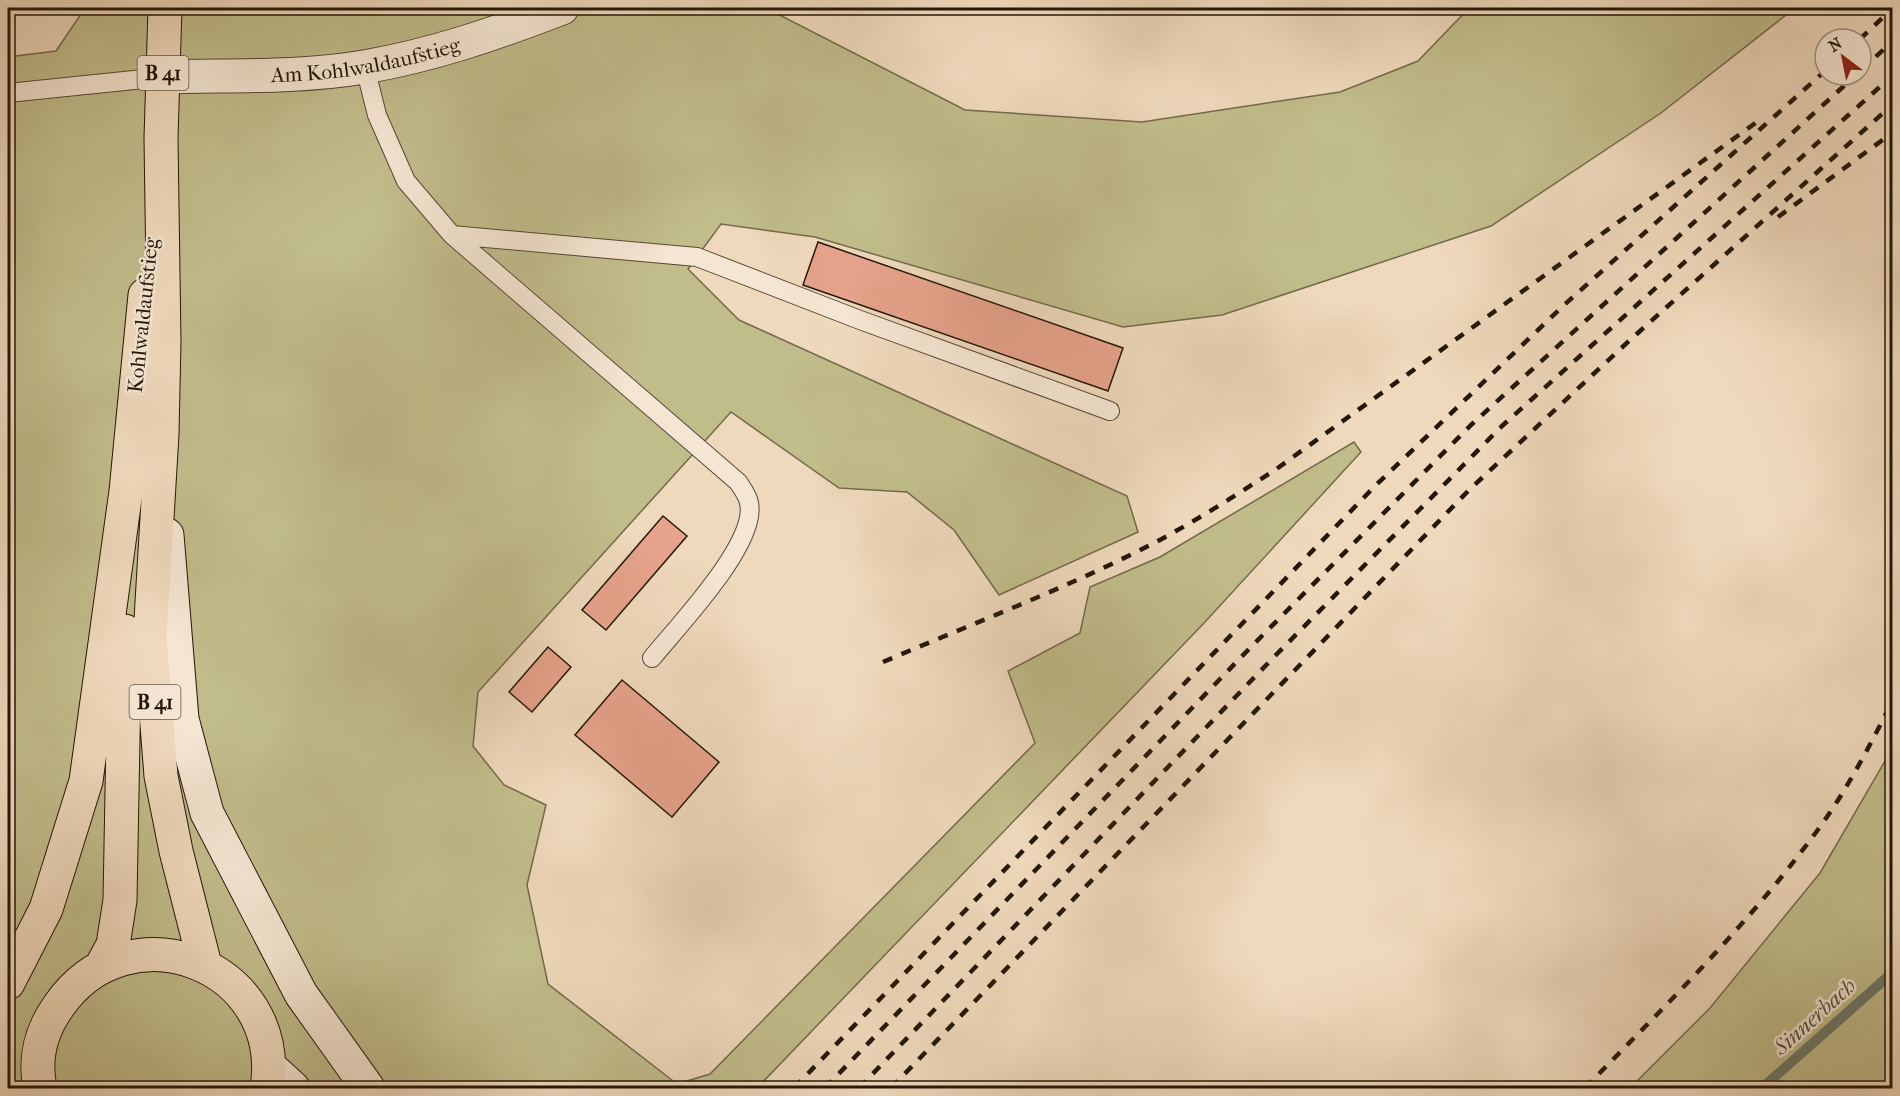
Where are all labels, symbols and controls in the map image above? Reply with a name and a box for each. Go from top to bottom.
north arrow [1813,27,1873,87]
street label: Am Kohlwaldaufstieg [270,32,464,87]
text: N [1825,33,1846,56]
road number: B 41 [138,56,188,90]
street label: Kohlwaldaufstieg [123,235,163,394]
road number: B 41 [130,685,180,719]
water label: Sinnerbach [1767,973,1861,1061]

